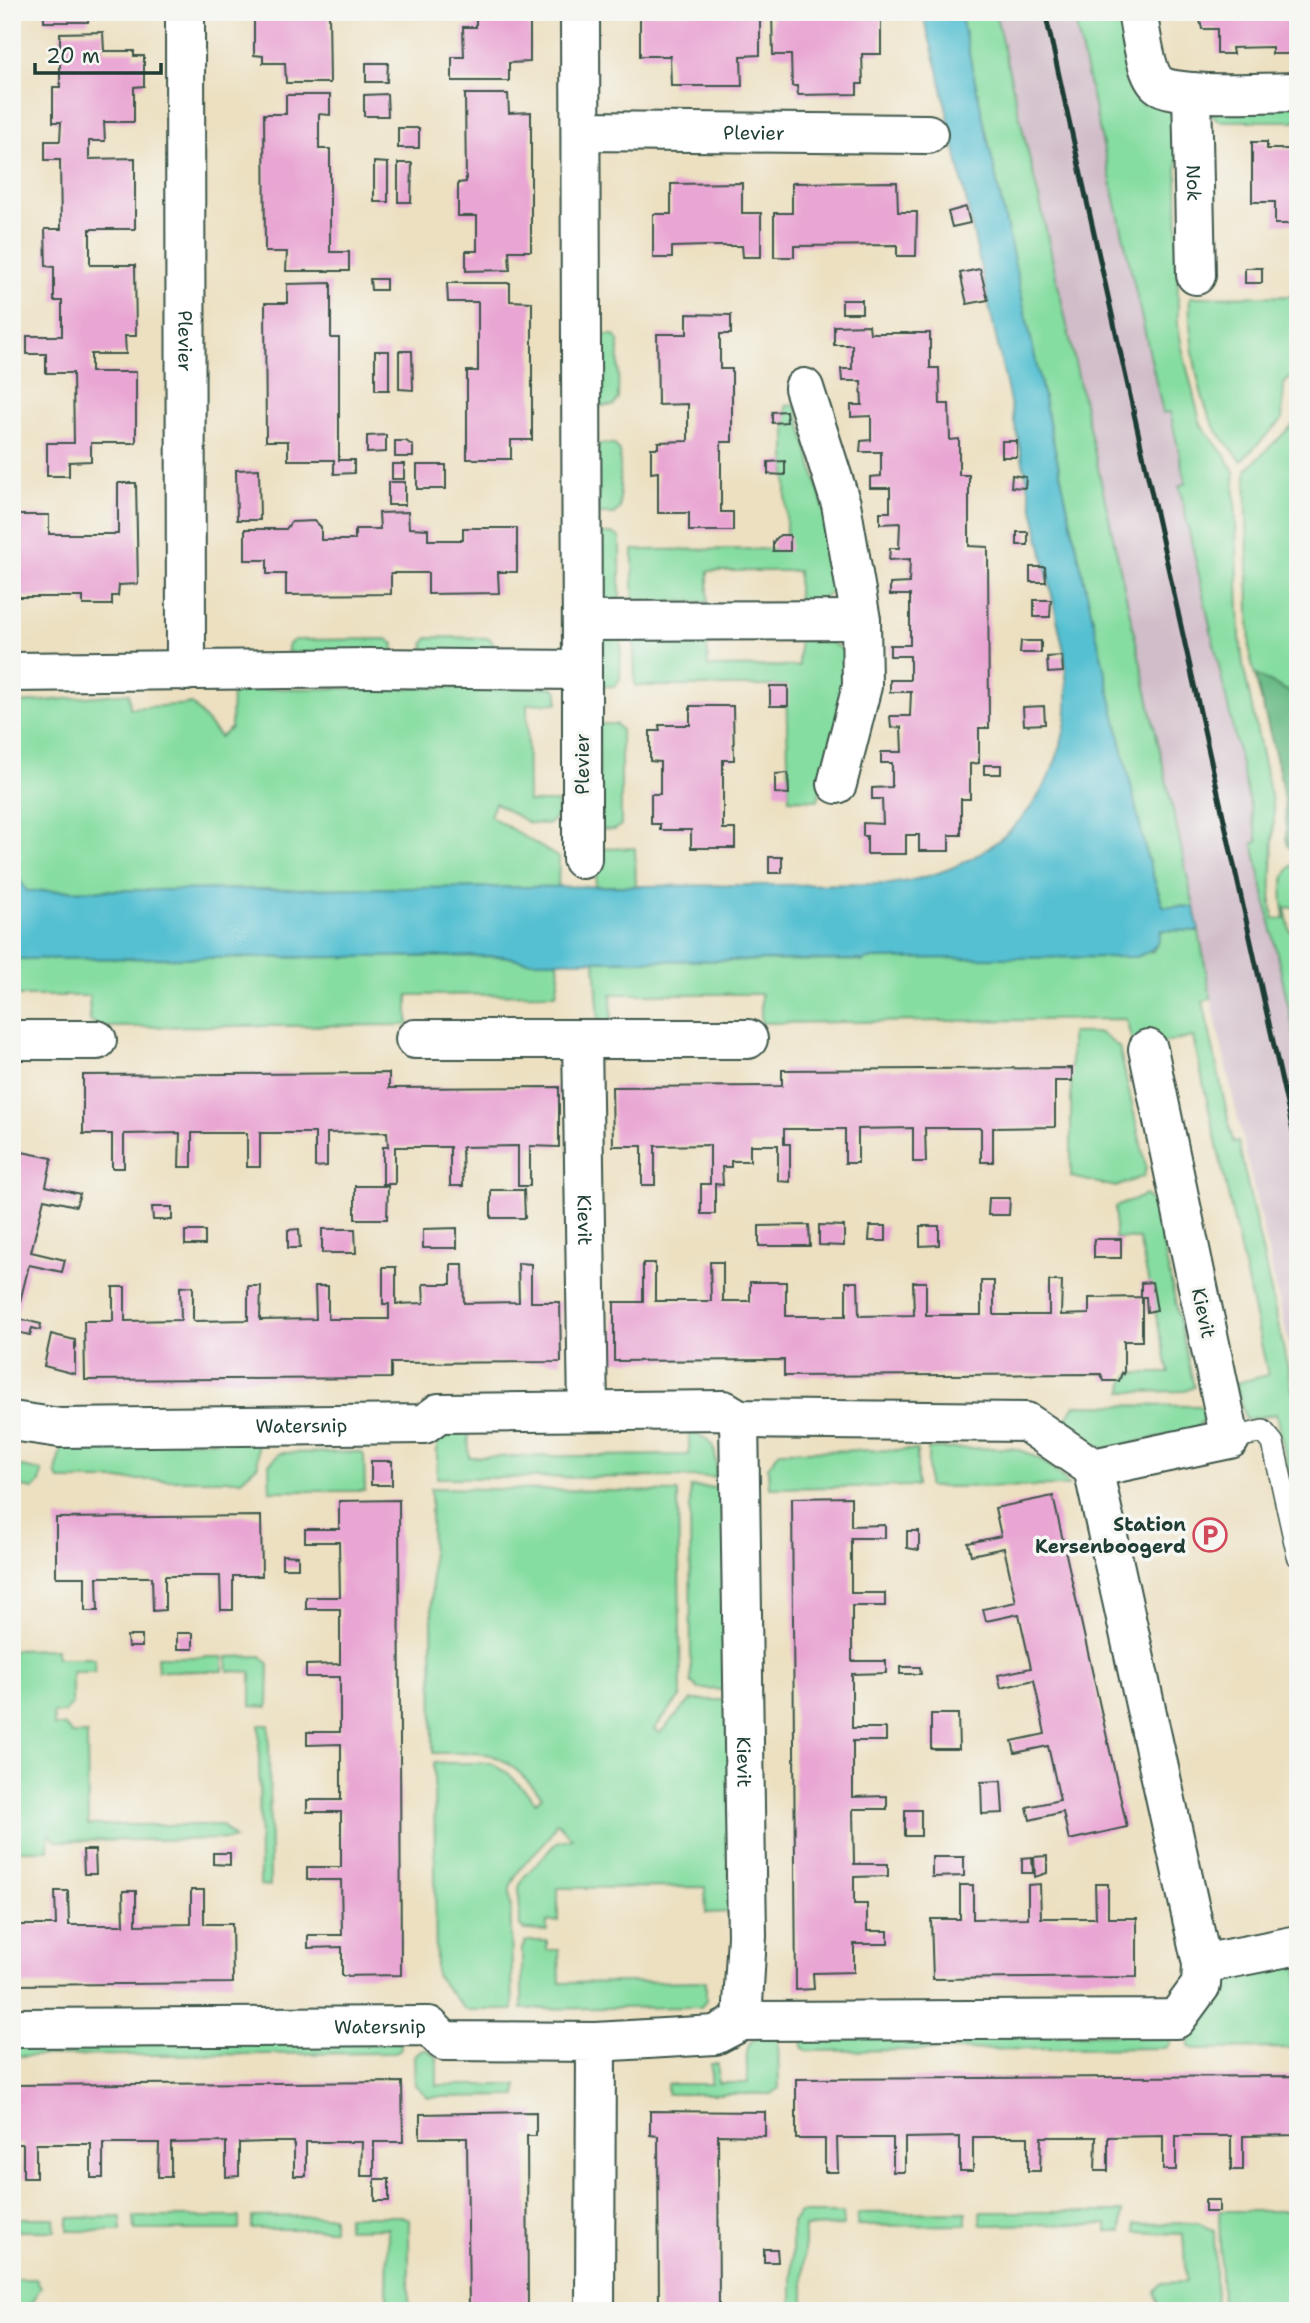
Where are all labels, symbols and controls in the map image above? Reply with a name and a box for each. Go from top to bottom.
scale bar [35,32,161,76]
text: 20 m [46,42,100,70]
street label: Plevier [723,120,785,146]
street label: Nok [1181,164,1206,202]
street label: Plevier [172,310,198,372]
street label: Plevier [570,733,595,795]
street label: Kievit [571,1194,597,1246]
street label: Kievit [1186,1285,1221,1341]
street label: Watersnip [255,1413,348,1439]
place label: Station Kersenboogerd [1035,1512,1186,1559]
parking icon: Station Kersenboogerd [1191,1516,1229,1554]
street label: Kievit [731,1736,757,1788]
street label: Watersnip [334,2014,426,2039]

